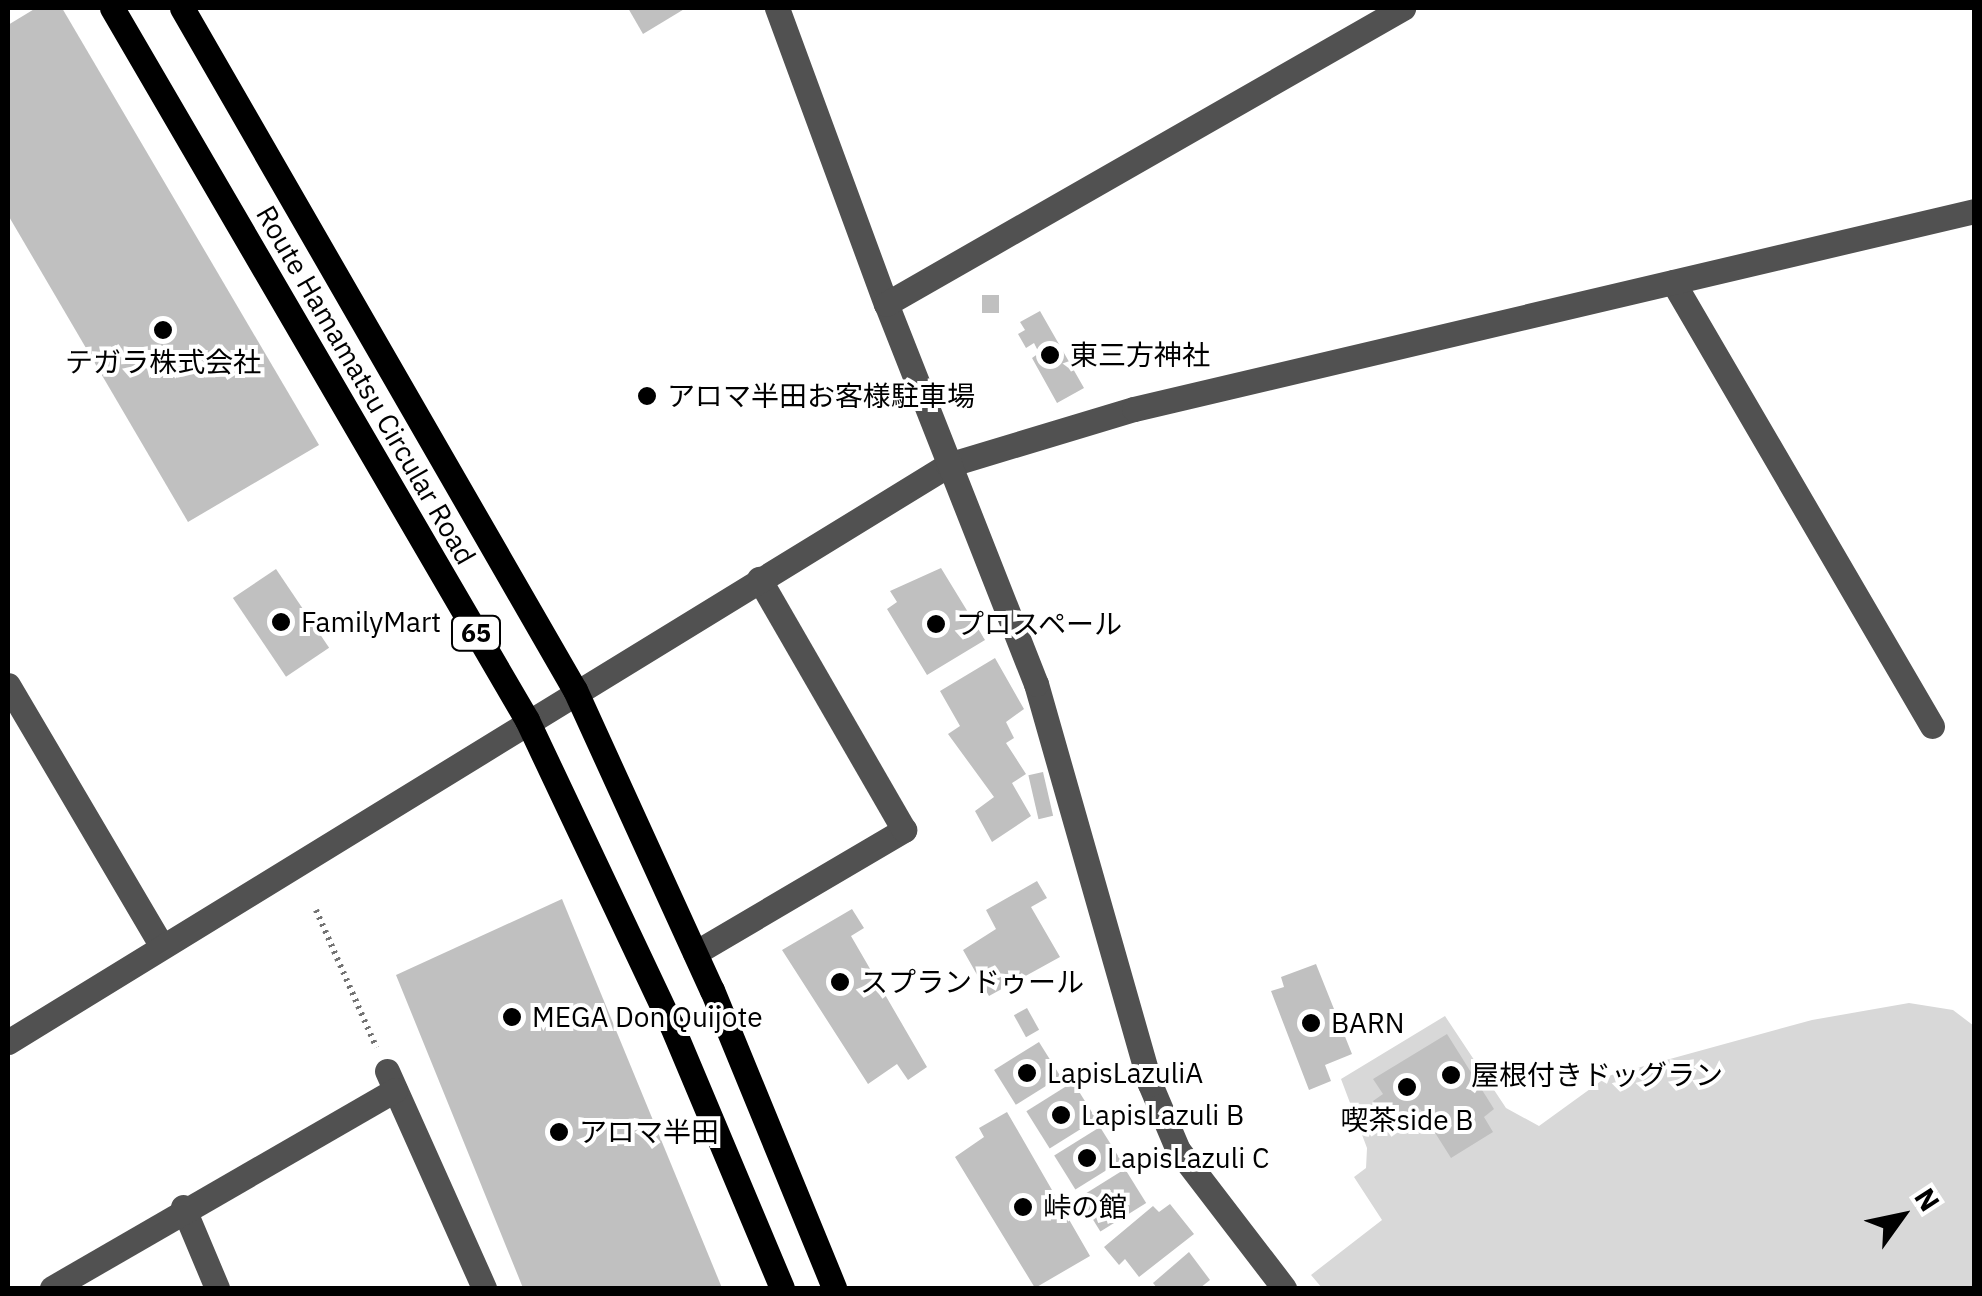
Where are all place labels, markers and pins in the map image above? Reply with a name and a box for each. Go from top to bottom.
marker: テガラ株式会社 [152,319,174,341]
place label: 東三方神社 [1070,338,1210,372]
marker: 東三方神社 [1039,344,1061,366]
place label: テガラ株式会社 [65,345,261,379]
place label: アロマ半田お客様駐車場 [667,379,975,413]
marker: アロマ半田お客様駐車場 [636,385,658,407]
place label: FamilyMart [301,605,441,639]
place label: プロスペール [956,607,1124,641]
marker: FamilyMart [270,611,292,633]
marker: プロスペール [925,613,947,635]
place label: スプランドゥール [860,965,1084,999]
marker: スプランドゥール [829,971,851,993]
place label: MEGA Don Quijote [532,1000,763,1034]
marker: MEGA Don Quijote [501,1006,523,1028]
place label: BARN [1331,1006,1405,1040]
marker: BARN [1300,1012,1322,1034]
place label: LapisLazuliA [1047,1056,1203,1090]
place label: 屋根付きドッグラン [1471,1058,1723,1092]
marker: LapisLazuliA [1016,1062,1038,1084]
marker: 屋根付きドッグラン [1440,1064,1462,1086]
marker: 喫茶side B [1396,1076,1418,1098]
place label: LapisLazuli B [1081,1098,1244,1132]
place label: 喫茶side B [1340,1103,1474,1137]
marker: LapisLazuli B [1050,1104,1072,1126]
place label: アロマ半田 [579,1115,719,1149]
marker: アロマ半田 [548,1121,570,1143]
place label: LapisLazuli C [1107,1141,1269,1175]
marker: LapisLazuli C [1076,1147,1098,1169]
place label: 峠の館 [1043,1190,1127,1224]
marker: 峠の館 [1012,1196,1034,1218]

